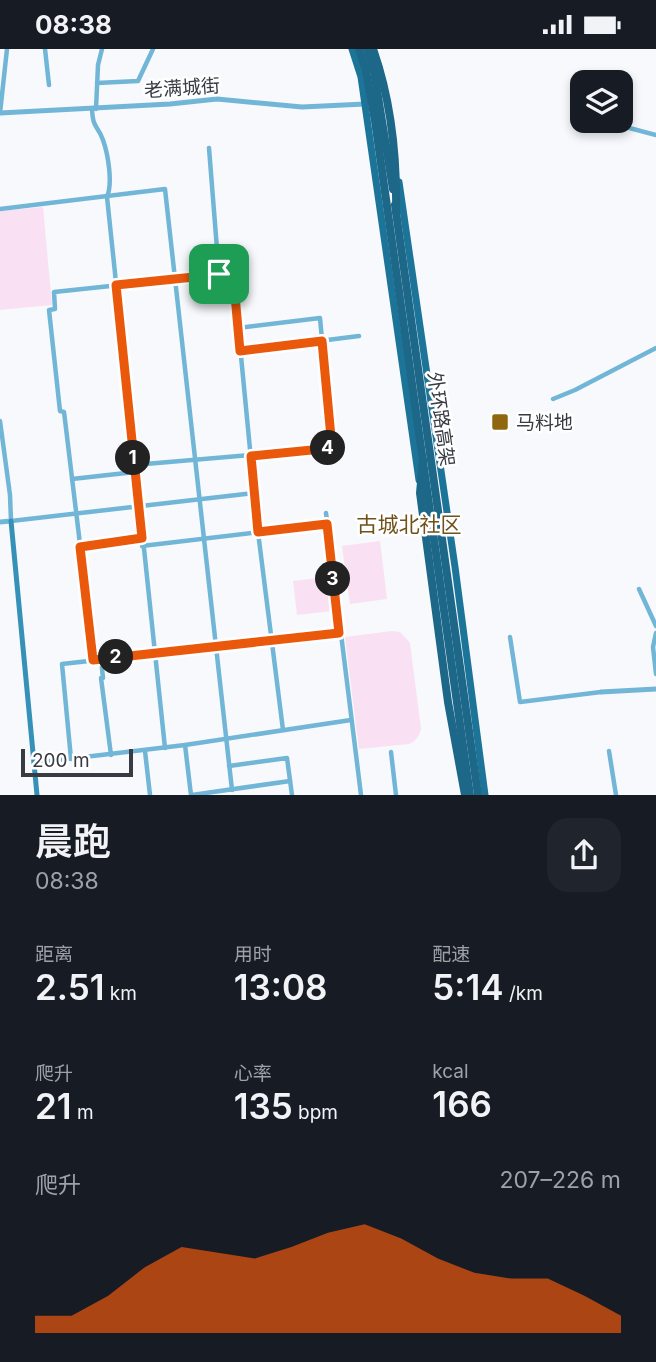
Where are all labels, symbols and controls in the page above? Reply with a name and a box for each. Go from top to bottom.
text: 08:38 [35,9,112,40]
map controls [570,70,633,133]
button: layers [570,70,633,133]
street label: 老满城街 [143,74,221,102]
pin [189,244,249,304]
icon: arrive [200,255,238,293]
street label: 外环路高架 [423,370,459,468]
place label: 马料地 [516,411,573,434]
marker: 马料地 [490,412,510,432]
pin: 4 [310,431,346,465]
text: 4 [321,436,334,459]
pin: 1 [116,441,150,475]
text: 1 [128,446,137,469]
district label: 古城北社区 [357,512,462,537]
pin: 3 [316,561,350,597]
text: 3 [326,567,339,590]
pin: 2 [99,639,134,675]
text: 2 [110,645,121,668]
scale bar [21,746,133,778]
text: 200 m [32,749,90,772]
text: 晨跑 [35,818,111,864]
button: share [547,818,621,892]
text: 08:38 [35,867,99,895]
text: 距离 [35,943,73,966]
text: 用时 [234,943,272,966]
text: 配速 [432,943,470,966]
text: 2.51 [35,966,104,1008]
text: 13:08 [234,966,327,1008]
text: 5:14 [432,966,504,1008]
text: km [104,982,137,1005]
text: /km [504,982,543,1005]
text: kcal [432,1060,469,1083]
text: 爬升 [35,1062,73,1085]
text: 心率 [234,1062,272,1085]
text: 166 [432,1083,492,1125]
text: 21 [35,1085,72,1127]
text: 135 [234,1085,293,1127]
text: m [72,1101,94,1124]
text: bpm [293,1101,338,1124]
text: 207–226 m [499,1166,621,1194]
text: 爬升 [35,1171,81,1199]

